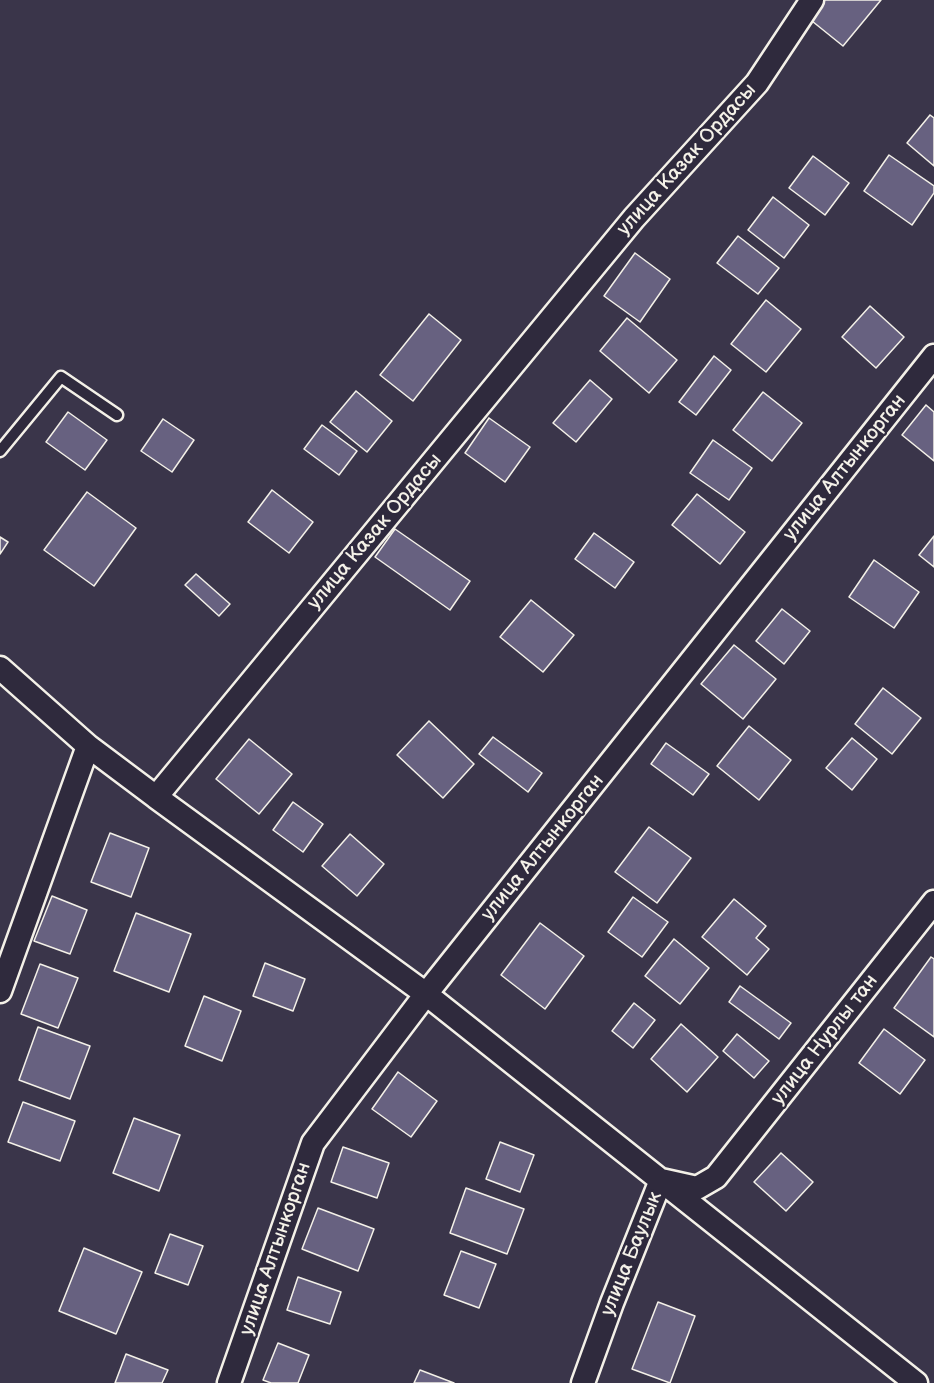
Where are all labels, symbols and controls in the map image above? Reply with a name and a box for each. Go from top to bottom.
street label: улица Казак Ордасы [612,79,762,241]
street label: улица Алтынкорган [779,390,911,546]
street label: улица Казак Ордасы [303,449,447,615]
street label: улица Алтынкорган [477,770,609,926]
street label: улица Нурлы тан [767,970,883,1110]
street label: улица Алтынкорган [235,1159,317,1339]
street label: улица Баулык [596,1188,668,1320]

